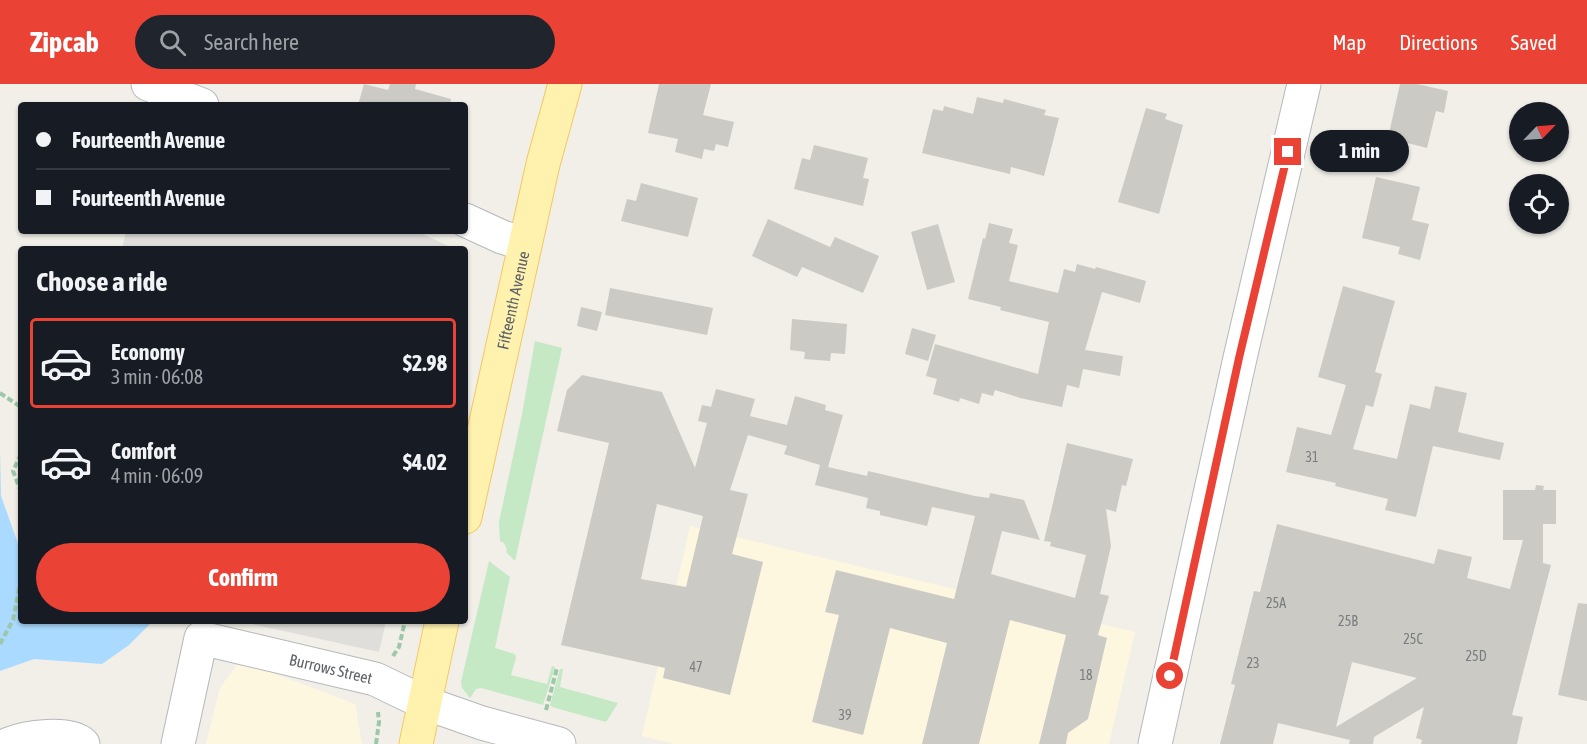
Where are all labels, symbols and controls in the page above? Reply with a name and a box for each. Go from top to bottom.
search box [135,15,555,69]
text: Zipcab [30,26,99,58]
icon: search [156,26,189,59]
text: Search here [204,29,299,55]
text: Map [1332,30,1366,54]
text: Directions [1399,30,1478,54]
text: Saved [1511,30,1557,54]
north arrow [1509,102,1569,162]
map controls [1509,102,1569,234]
text: Fourteenth Avenue [72,127,225,153]
callout: 1 min [1309,131,1408,173]
route end [1274,138,1301,165]
text: 1 min [1339,139,1380,162]
button: locate [1509,174,1569,234]
text: Fourteenth Avenue [72,185,225,211]
street label: Fifteenth Avenue [493,249,532,351]
text: Choose a ride [36,266,168,297]
icon: car [39,336,93,390]
text: Economy [111,339,185,365]
text: $2.98 [403,350,447,376]
text: 3 min · 06:08 [111,365,203,388]
icon: car [39,435,93,489]
text: Comfort [111,438,176,464]
text: $4.02 [403,449,447,475]
house number: 31 [1305,449,1319,465]
text: 4 min · 06:09 [111,464,203,487]
button: Confirm [36,543,450,612]
house number: 25A [1266,595,1286,611]
house number: 25B [1338,613,1358,629]
house number: 25C [1403,631,1423,647]
house number: 25D [1466,648,1487,664]
street label: Burrows Street [288,650,375,687]
house number: 23 [1246,655,1260,671]
house number: 47 [689,659,703,675]
route start [1156,662,1183,689]
house number: 18 [1079,667,1093,683]
house number: 39 [838,707,852,723]

